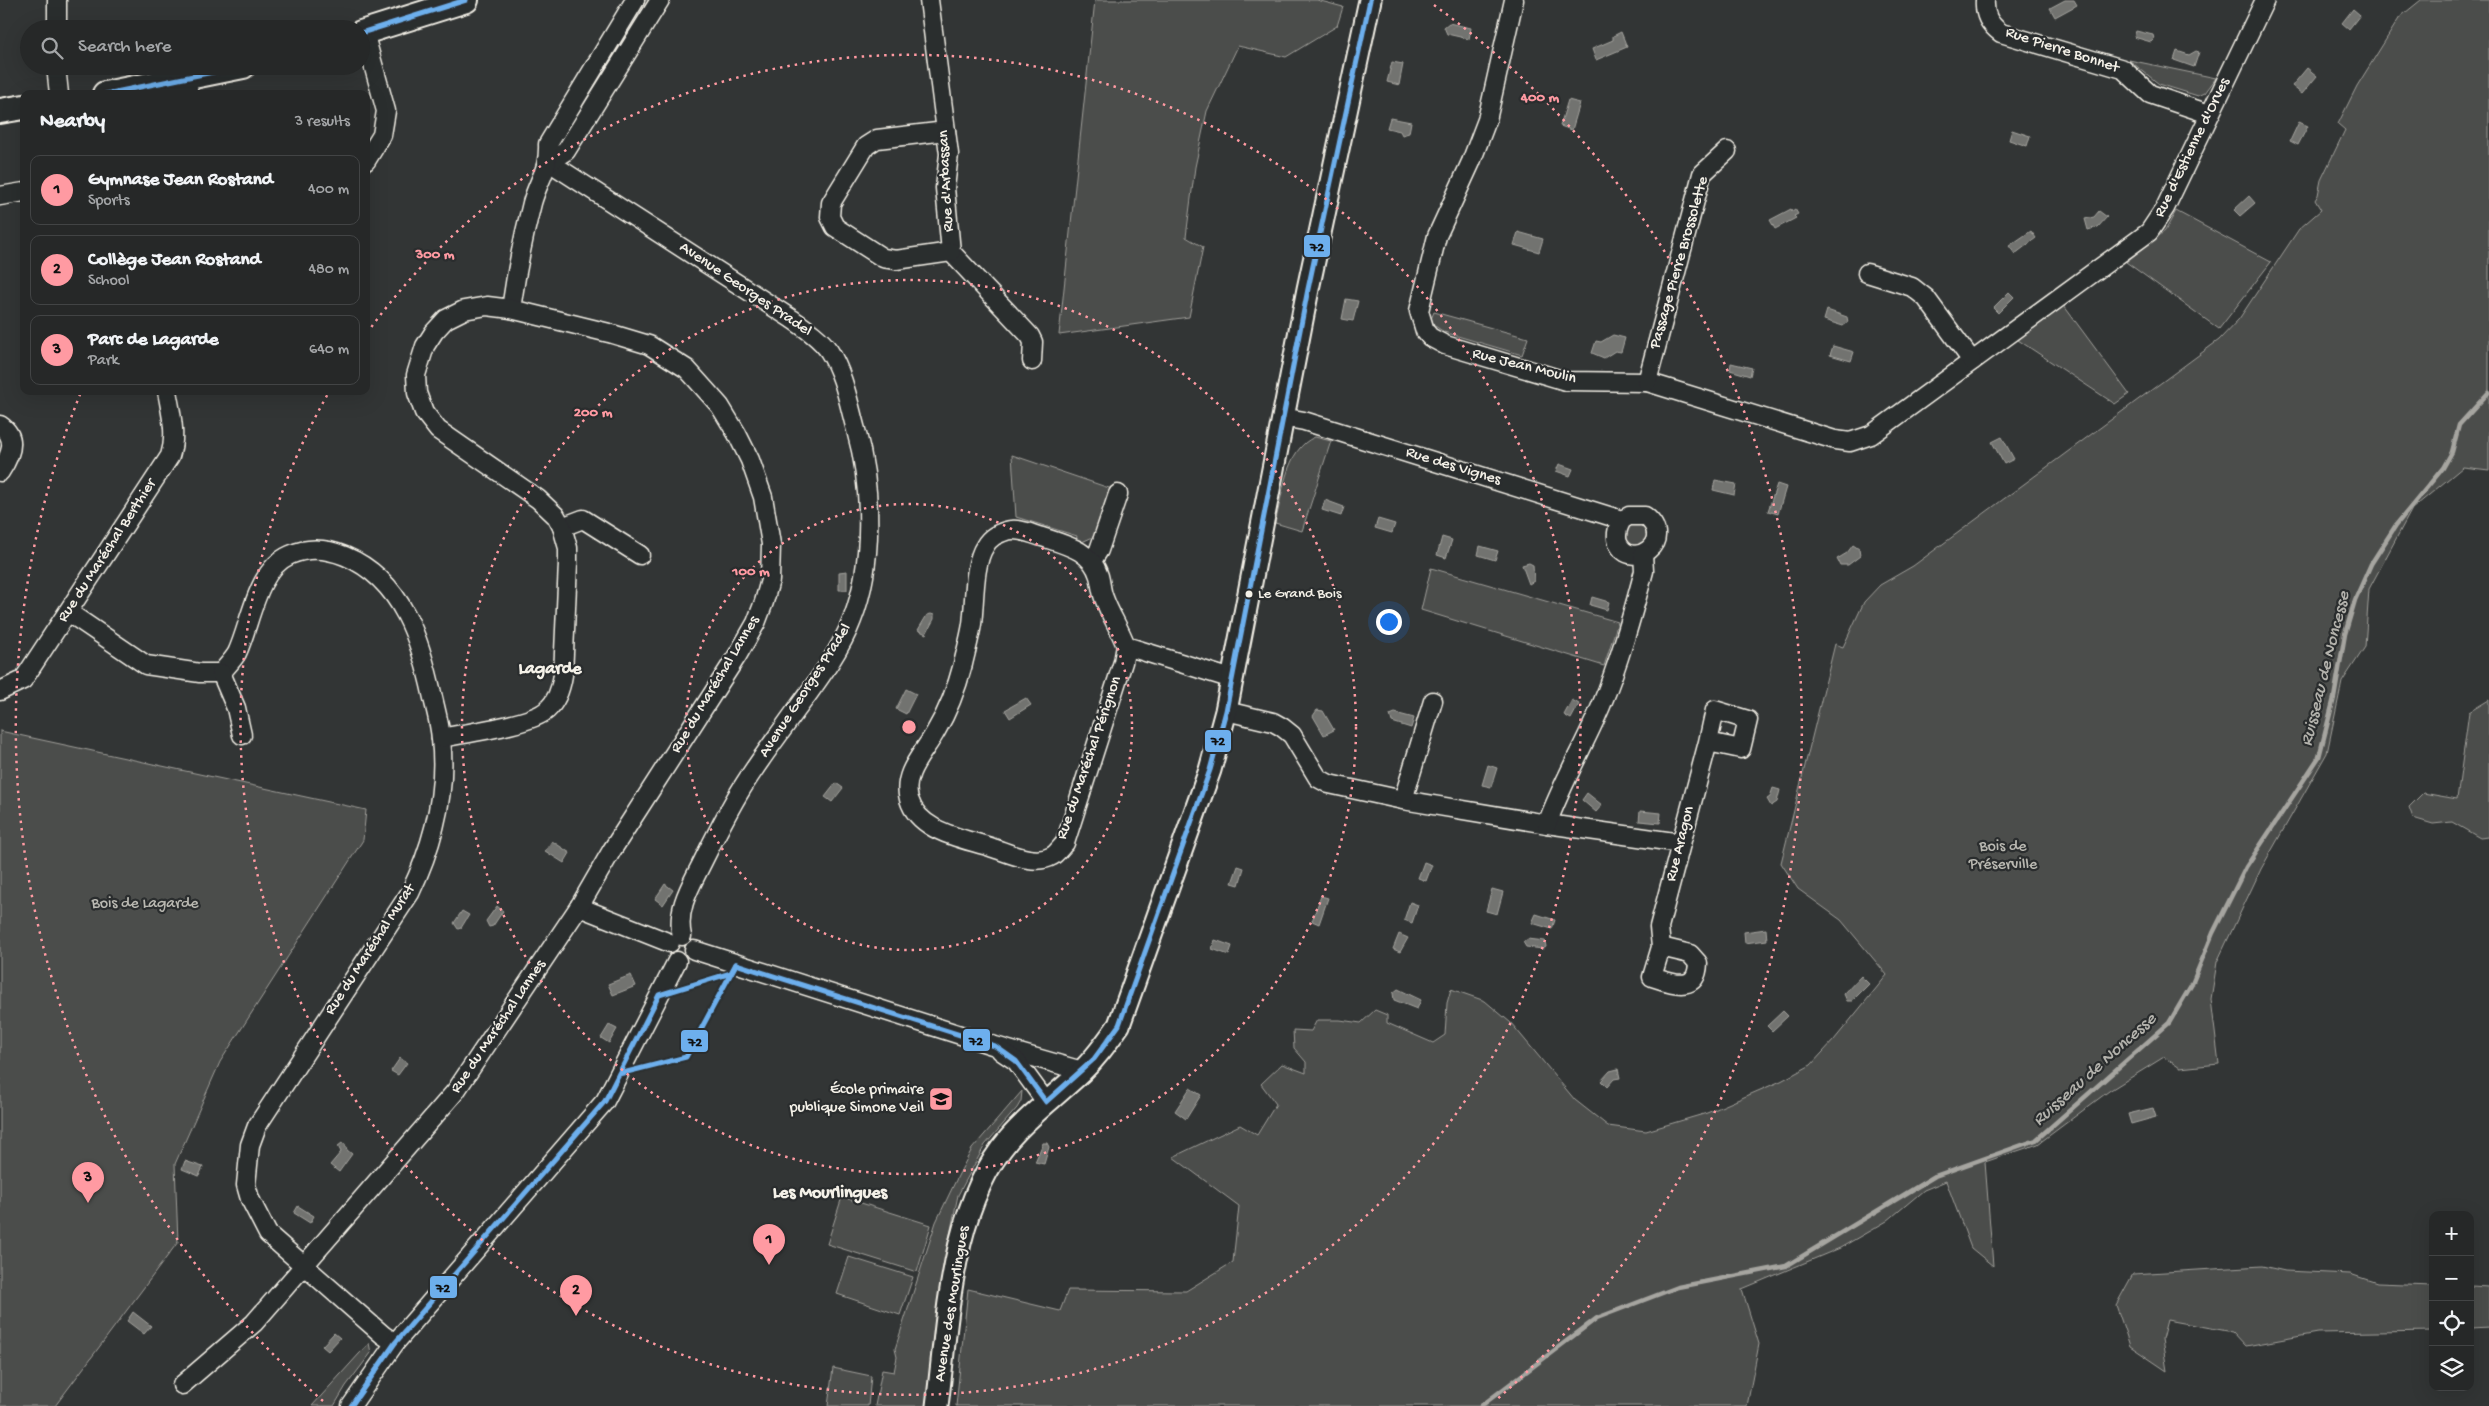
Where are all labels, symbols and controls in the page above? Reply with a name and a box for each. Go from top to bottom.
search box [20,20,370,75]
street label: Rue Pierre Bonnet [2003,24,2123,79]
icon: search [38,34,66,62]
text: Search here [78,36,172,59]
street label: Rue d'Estienne d'Orves [2151,74,2235,221]
text: 400 m [1520,89,1560,107]
text: Nearby [40,110,105,135]
text: 3 results [295,113,350,132]
street label: Rue d'Arbassan [935,129,959,232]
text: Gymnase Jean Rostand [88,169,273,192]
street label: Passage Pierre Brossolette [1646,174,1714,353]
text: 1 [54,181,60,200]
text: 400 m [308,181,349,200]
text: Sports [88,192,130,211]
line badge: 72 [1303,234,1331,258]
street label: Avenue Georges Pradel [675,239,815,341]
text: 72 [1309,240,1324,257]
text: 300 m [414,246,455,264]
text: Collège Jean Rostand [88,249,261,272]
text: 2 [53,261,61,280]
text: 480 m [308,261,349,280]
text: School [88,272,130,291]
text: Parc de Lagarde [88,329,219,352]
text: 3 [53,341,61,360]
text: 640 m [309,341,349,360]
street label: Rue Jean Moulin [1470,345,1578,389]
text: Park [88,352,119,371]
text: 200 m [574,404,613,422]
street label: Rue des Vignes [1403,444,1504,491]
street label: Rue du Maréchal Berthier [54,475,162,626]
text: 100 m [731,563,770,581]
place label: Le Grand Bois [1258,585,1342,603]
marker: Le Grand Bois [1244,589,1254,599]
water label: Ruisseau de Noncesse [2297,589,2356,749]
your location [1376,609,1402,635]
street label: Rue du Maréchal Lannes [667,612,765,757]
street label: Avenue Georges Pradel [756,620,856,762]
district label: Lagarde [518,659,582,680]
street label: Rue du Maréchal Pérignon [1053,673,1127,842]
centre of rings [900,718,918,736]
line badge: 72 [1204,729,1232,753]
text: 72 [1210,734,1225,751]
street label: Rue Aragon [1662,804,1700,884]
park label: Bois de Préserville [1968,838,2038,875]
street label: Rue du Maréchal Murat [322,880,421,1019]
park label: Bois de Lagarde [90,895,199,914]
street label: Rue du Maréchal Lannes [447,956,551,1097]
water label: Ruisseau de Noncesse [2029,1009,2162,1131]
line badge: 72 [962,1028,991,1052]
line badge: 72 [680,1029,709,1053]
text: 72 [968,1034,983,1051]
text: 72 [687,1035,702,1052]
place label: École primaire publique Simone Veil [789,1081,925,1118]
school or university icon: École primaire publique Simone Veil [928,1086,954,1112]
pin: 3 [72,1162,104,1203]
district label: Les Mourlingues [773,1183,889,1204]
map controls [2429,1211,2474,1391]
button: + [2429,1211,2474,1256]
pin: 1 [753,1224,785,1265]
street label: Avenue des Mourlingues [931,1224,975,1383]
button: − [2429,1256,2474,1301]
line badge: 72 [429,1275,458,1299]
pin: 2 [560,1275,592,1316]
text: 72 [435,1281,450,1298]
button: locate [2429,1301,2474,1346]
button: layers [2429,1346,2474,1391]

